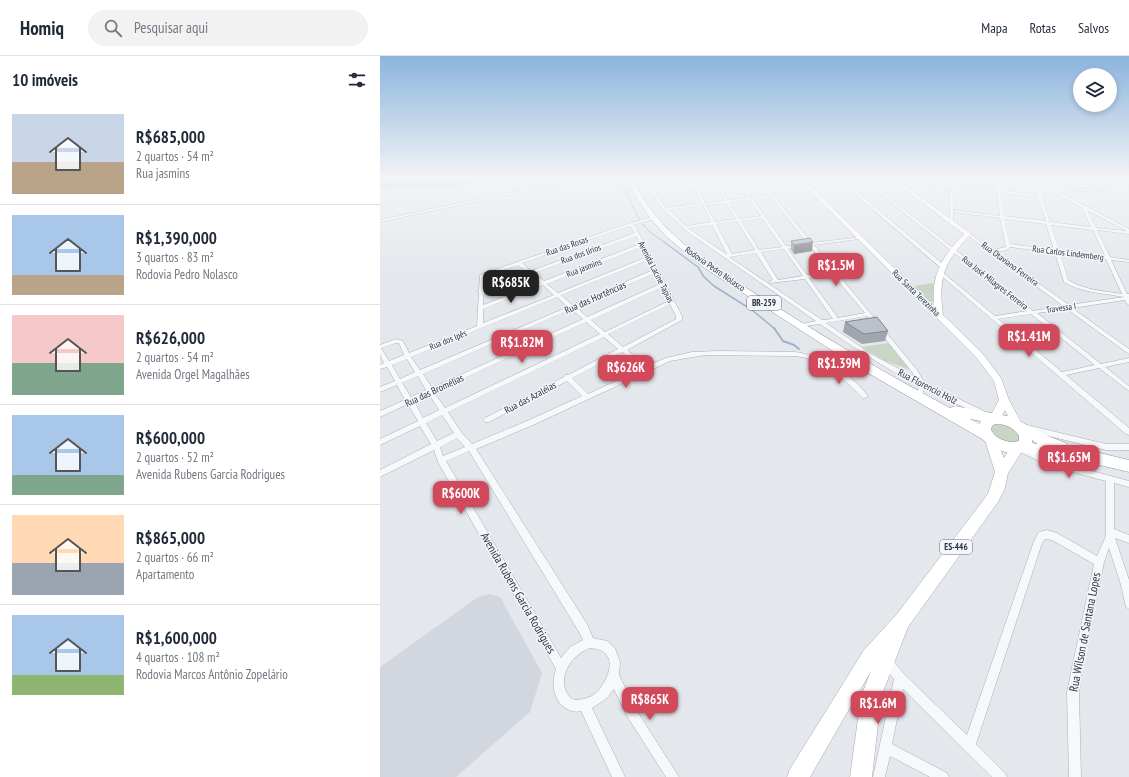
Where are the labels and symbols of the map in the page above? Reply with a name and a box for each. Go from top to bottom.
street label: Rua das Rosas [544,233,589,258]
street label: Avenida Lacine Tapias [636,239,677,304]
street label: Rua Otaviano Ferreira [980,239,1041,288]
street label: Rua dos lírios [559,241,602,266]
street label: Rua Carlos Lindemberg [1032,243,1104,262]
street label: Rodovia Pedro Nolasco [683,244,747,293]
pin: R$1.5M [803,253,869,287]
street label: Rua José Milagres Ferreira [960,253,1031,312]
street label: Rua jasmins [565,256,603,280]
street label: Rua Santa Terezinha [890,267,943,319]
pin: R$685K [478,270,544,304]
street label: Rua das Hortências [562,278,629,317]
road number: BR-259 [747,296,781,310]
street label: Travessa I [1045,300,1077,315]
pin: R$1.41M [992,324,1066,358]
street label: Rua dos Ipês [428,327,468,352]
pin: R$1.82M [485,330,559,364]
pin: R$1.39M [802,351,876,385]
pin: R$626K [593,355,659,389]
street label: Rua Florencio Holz [896,366,960,407]
street label: Rua das Bromélias [403,371,466,410]
street label: Rua das Azaléias [502,378,559,417]
pin: R$1.65M [1032,445,1106,479]
pin: R$600K [428,481,494,515]
street label: Avenida Rubens Garcia Rodrigues [478,529,559,656]
road number: ES-446 [940,540,972,554]
street label: Rua Wilson de Santana Lopes [1066,571,1103,693]
pin: R$865K [617,687,683,721]
pin: R$1.6M [845,691,911,725]

